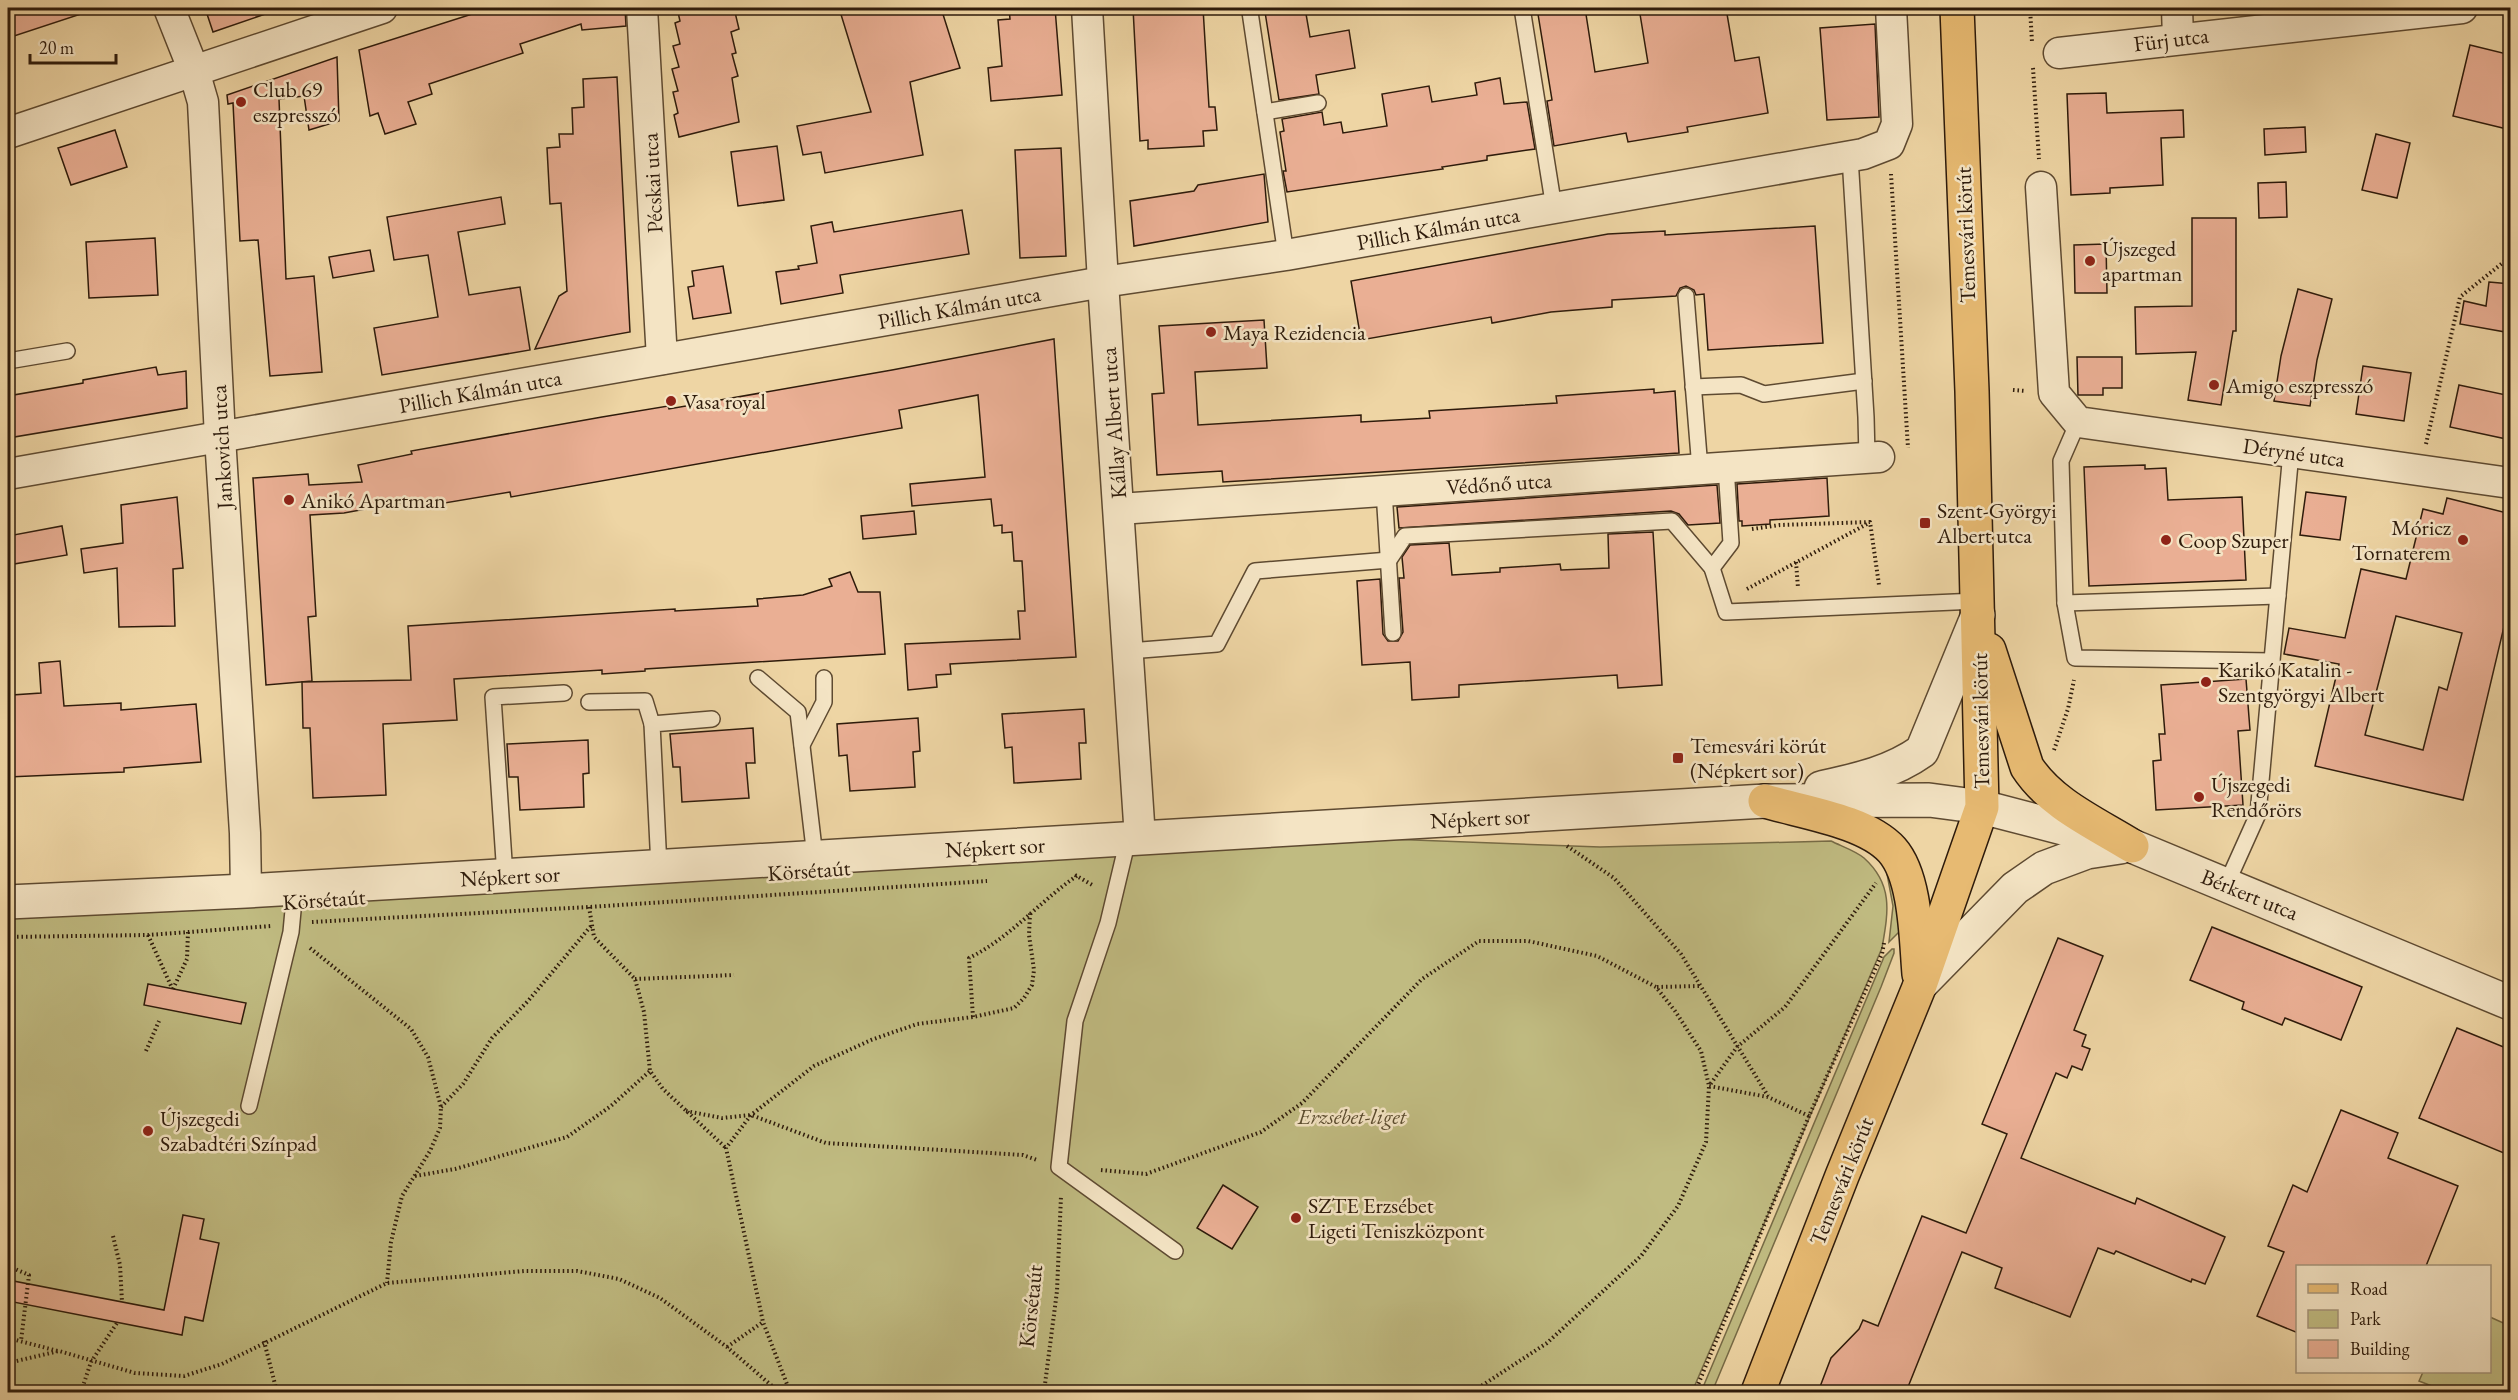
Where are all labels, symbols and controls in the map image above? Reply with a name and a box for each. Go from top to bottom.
street label: Fürj utca [2132,20,2211,58]
scale bar [30,27,116,65]
text: 20 m [39,36,74,59]
place label: Club 69 eszpresszó [253,75,338,129]
marker: Club 69 eszpresszó [234,95,248,109]
street label: Pécskai utca [635,132,670,234]
street label: Temesvári körút [1949,166,1982,303]
street label: Pillich Kálmán utca [1354,200,1522,257]
place label: Újszeged apartman [2102,234,2183,288]
marker: Újszeged apartman [2083,254,2097,268]
street label: Pillich Kálmán utca [875,279,1043,336]
place label: Maya Rezidencia [1223,318,1366,347]
marker: Maya Rezidencia [1204,325,1218,339]
street label: Kállay Albert utca [1094,346,1133,500]
street label: Pillich Kálmán utca [396,363,564,420]
place label: Amigo eszpresszó [2225,371,2373,400]
marker: Amigo eszpresszó [2207,378,2221,392]
street label: Jankovich utca [204,384,239,512]
place label: Vasa royal [683,387,766,416]
marker: Vasa royal [664,394,678,408]
street label: Déryné utca [2241,431,2347,474]
street label: Védőnő utca [1445,465,1553,502]
place label: Anikó Apartman [300,486,446,515]
marker: Anikó Apartman [282,493,296,507]
place label: Szent-Györgyi Albert utca [1936,496,2057,550]
place label: Móricz Tornaterem [2351,513,2452,567]
marker: Szent-Györgyi Albert utca [1918,516,1932,530]
place label: Coop Szuper [2178,526,2289,555]
marker: Coop Szuper [2159,533,2173,547]
marker: Móricz Tornaterem [2456,533,2470,547]
street label: Temesvári körút [1965,653,1996,789]
place label: Karikó Katalin - Szentgyörgyi Albert [2218,655,2384,709]
marker: Karikó Katalin - Szentgyörgyi Albert [2199,675,2213,689]
place label: Temesvári körút (Népkert sor) [1690,731,1826,785]
marker: Temesvári körút (Népkert sor) [1671,751,1685,765]
place label: Újszegedi Rendőrörs [2211,770,2302,824]
marker: Újszegedi Rendőrörs [2192,790,2206,804]
street label: Népkert sor [1429,801,1531,836]
street label: Népkert sor [944,830,1046,865]
street label: Körsétaút [767,853,852,888]
street label: Népkert sor [459,859,561,894]
street label: Bérkert utca [2197,862,2303,927]
street label: Körsétaút [282,882,367,917]
park label: Erzsébet-liget [1297,1102,1408,1131]
place label: Újszegedi Szabadtéri Színpad [160,1104,318,1158]
street label: Temesvári körút [1803,1113,1880,1250]
marker: Újszegedi Szabadtéri Színpad [141,1124,155,1138]
place label: SZTE Erzsébet Ligeti Teniszközpont [1308,1191,1485,1245]
marker: SZTE Erzsébet Ligeti Teniszközpont [1289,1211,1303,1225]
street label: Körsétaút [1012,1263,1049,1349]
legend [2296,1265,2491,1373]
text: Road [2350,1277,2389,1300]
text: Park [2350,1307,2381,1330]
text: Building [2350,1337,2410,1360]

